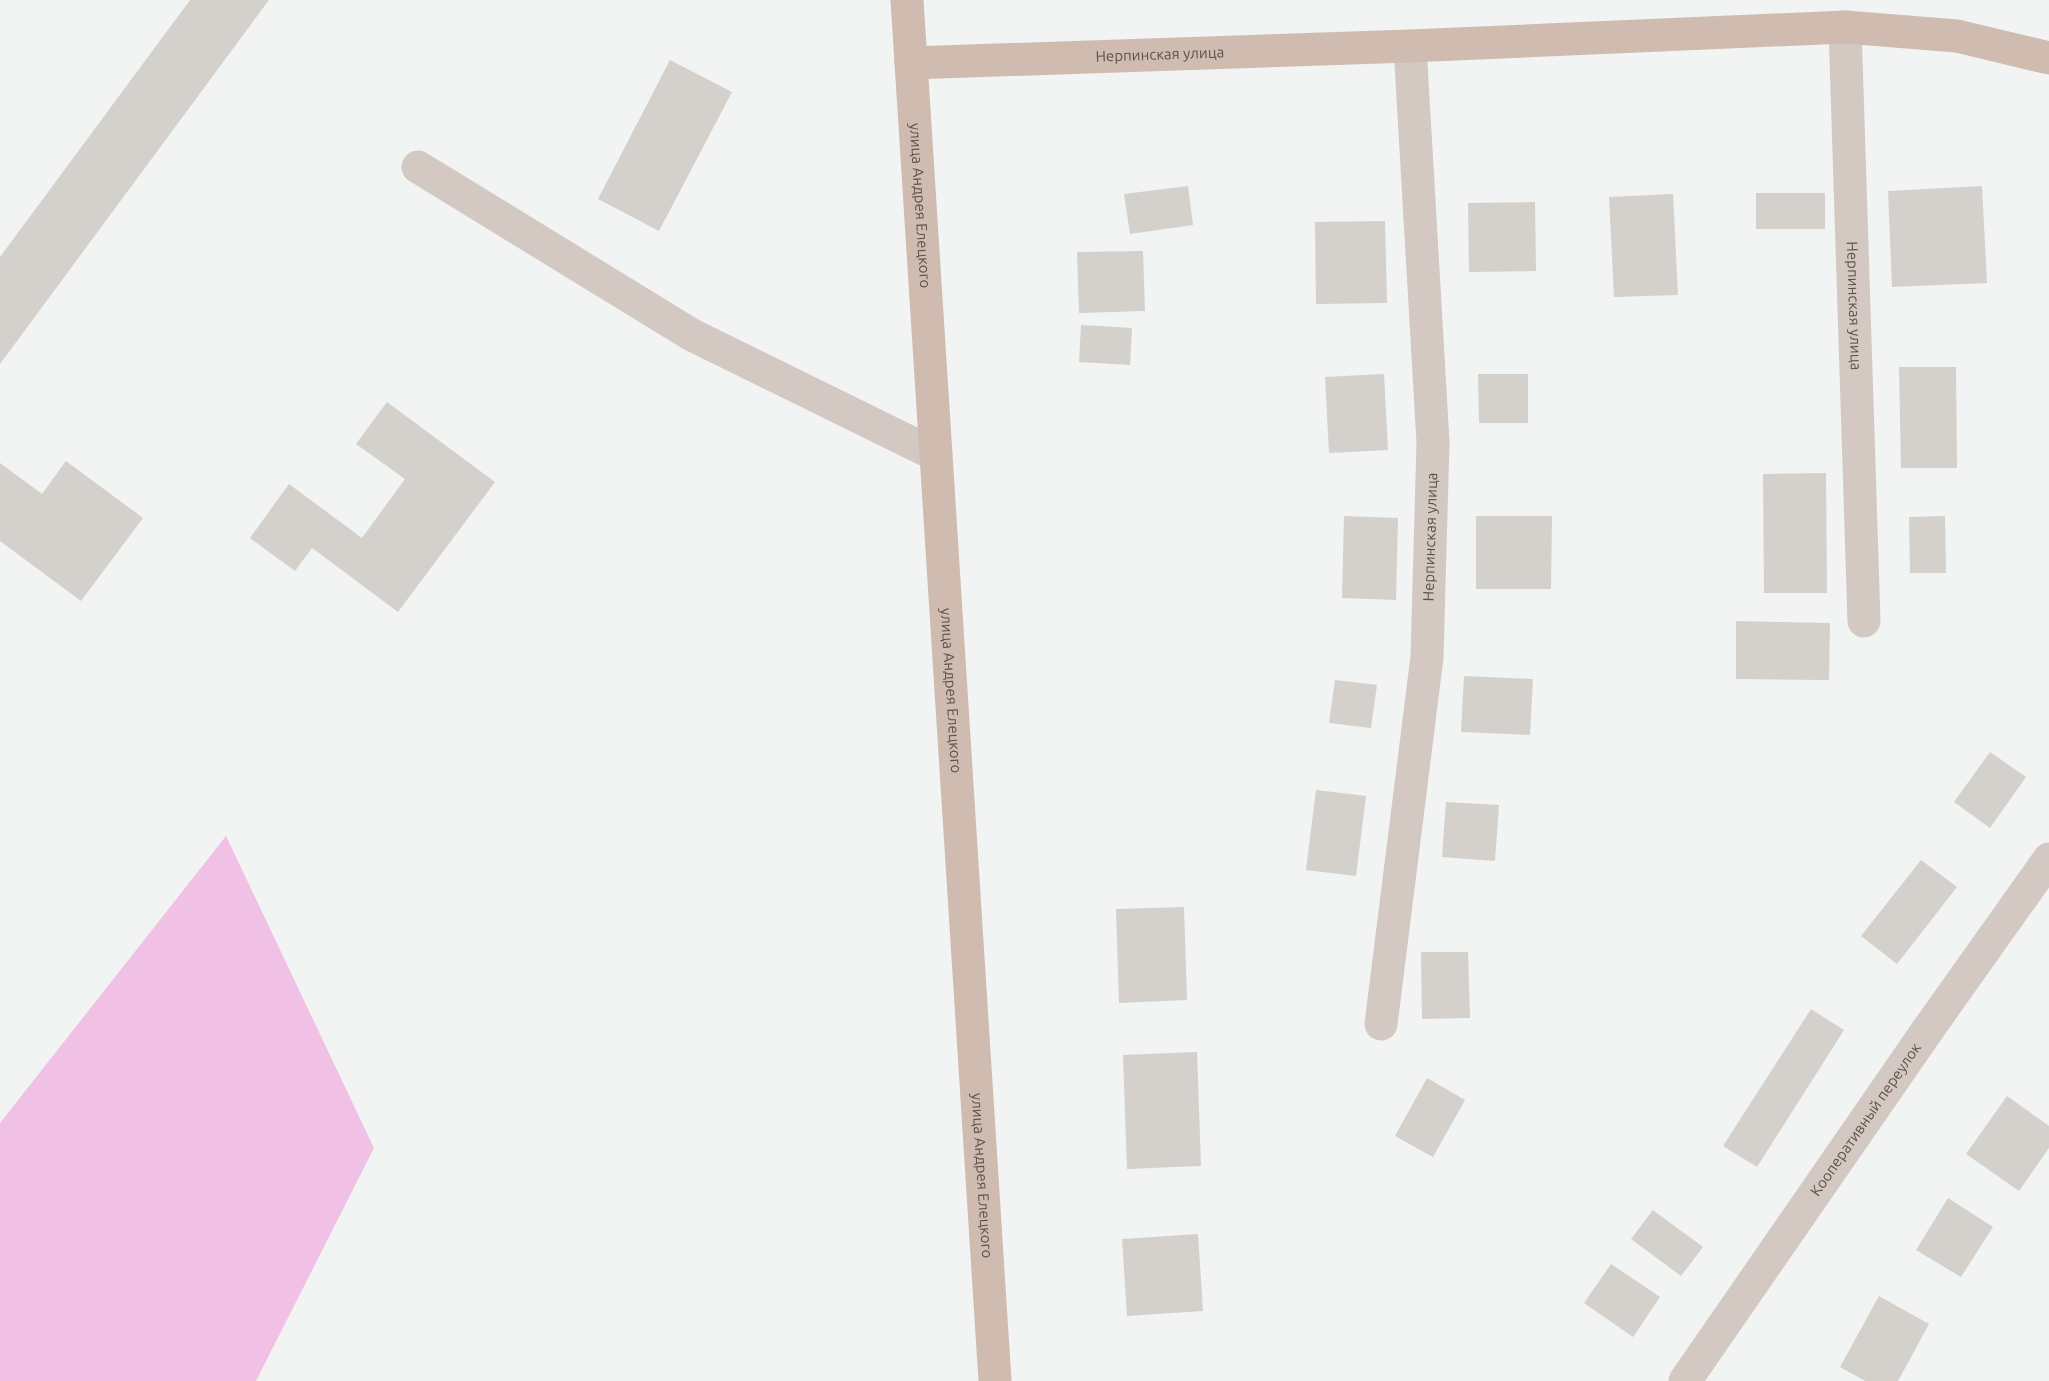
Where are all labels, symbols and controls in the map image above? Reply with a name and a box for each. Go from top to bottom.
street label: Нерпинская улица [1095,43,1225,65]
street label: улица Андрея Елецкого [907,122,934,289]
street label: Нерпинская улица [1844,241,1865,371]
street label: Нерпинская улица [1420,472,1440,602]
street label: улица Андрея Елецкого [938,607,965,774]
street label: Кооперативный переулок [1807,1039,1924,1199]
street label: улица Андрея Елецкого [969,1092,996,1259]

